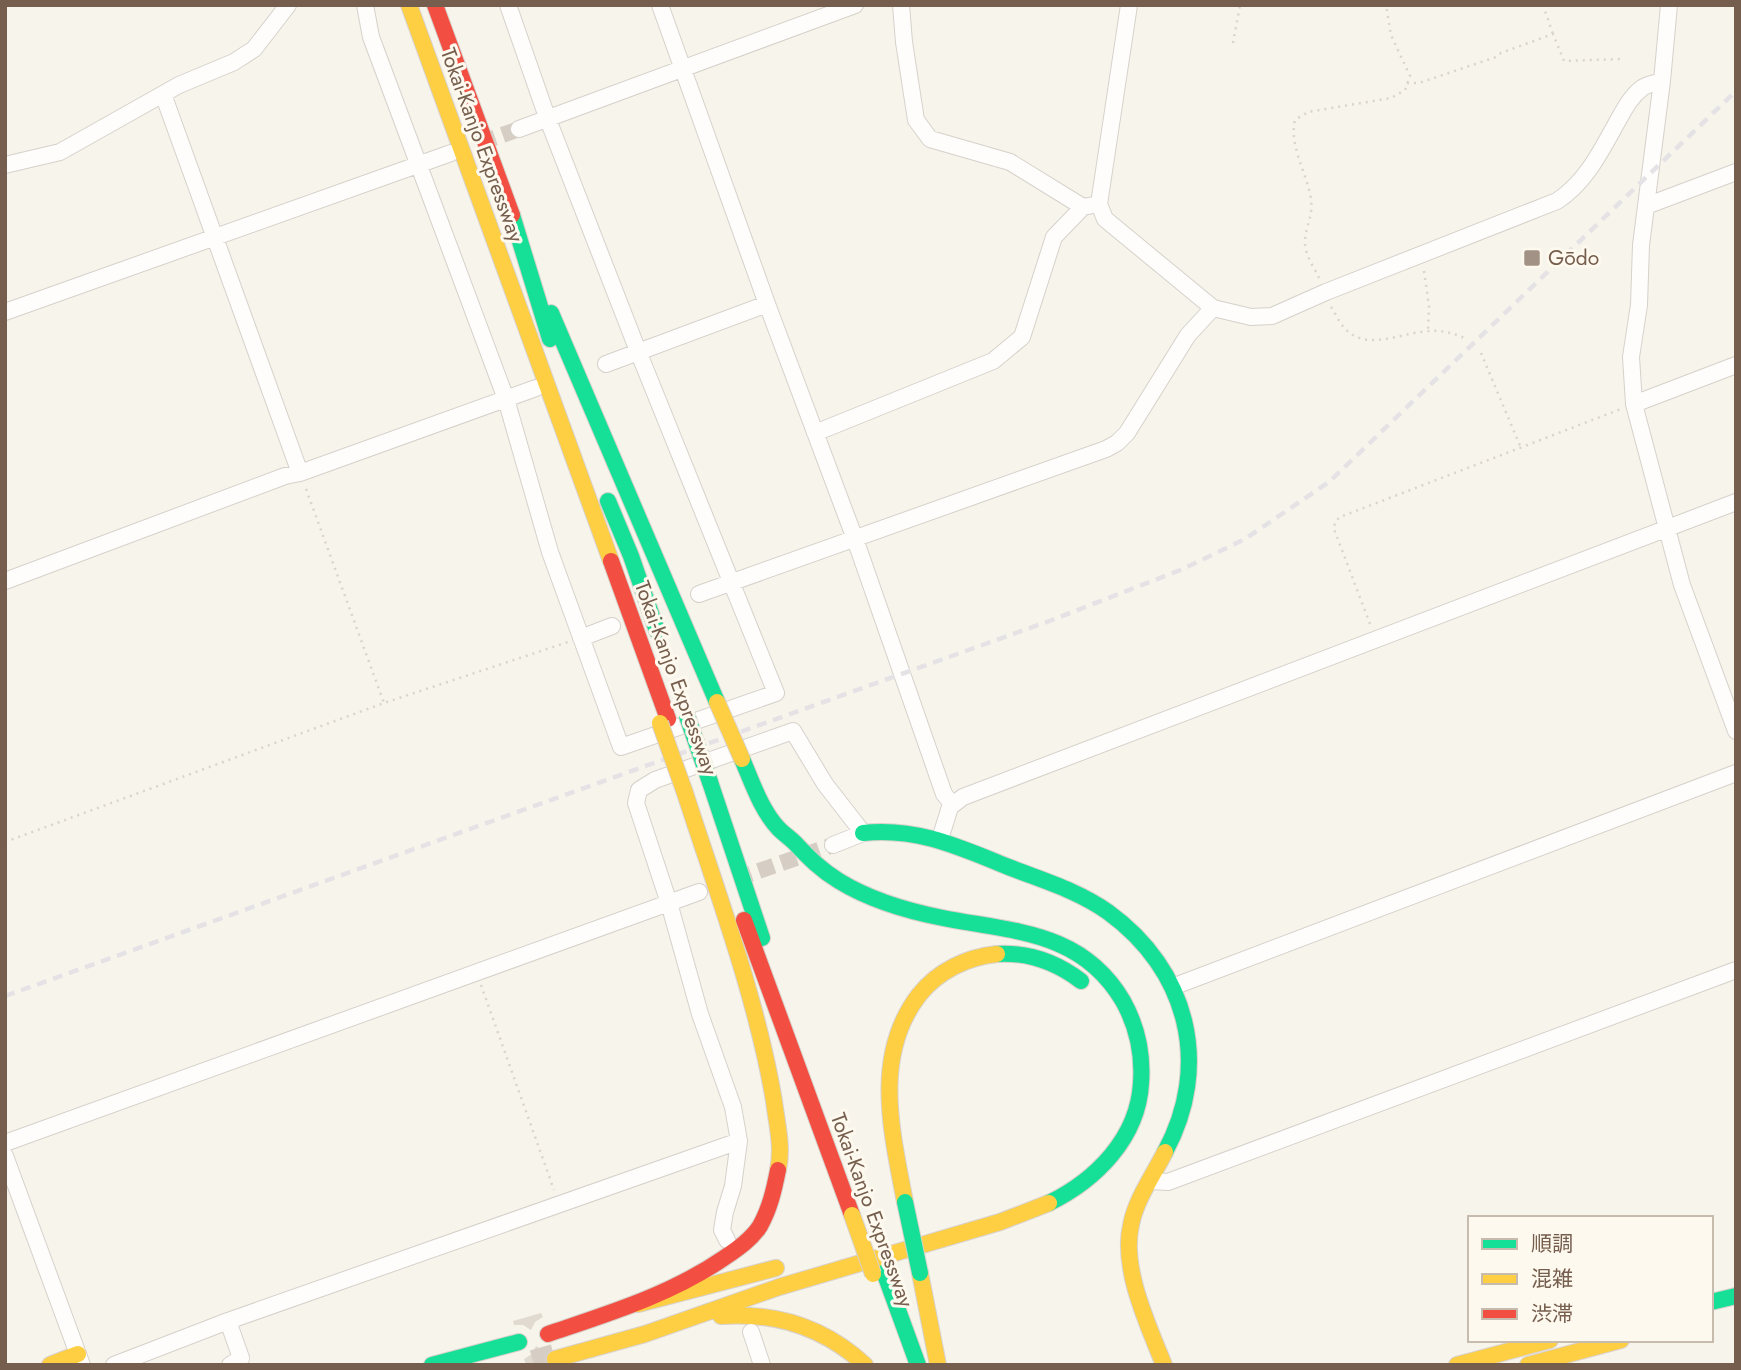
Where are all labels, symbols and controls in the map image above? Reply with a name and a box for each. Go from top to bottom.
street label: Tokai-Kanjo Expressway [433,44,531,247]
place label: Gōdo [1548,243,1599,273]
marker: Gōdo [1522,248,1542,268]
street label: Tokai-Kanjo Expressway [627,577,725,780]
street label: Tokai-Kanjo Expressway [823,1109,921,1312]
legend [1468,1216,1713,1342]
text: 順調 [1531,1229,1573,1259]
text: 混雑 [1531,1264,1573,1294]
text: 渋滞 [1531,1299,1573,1329]

